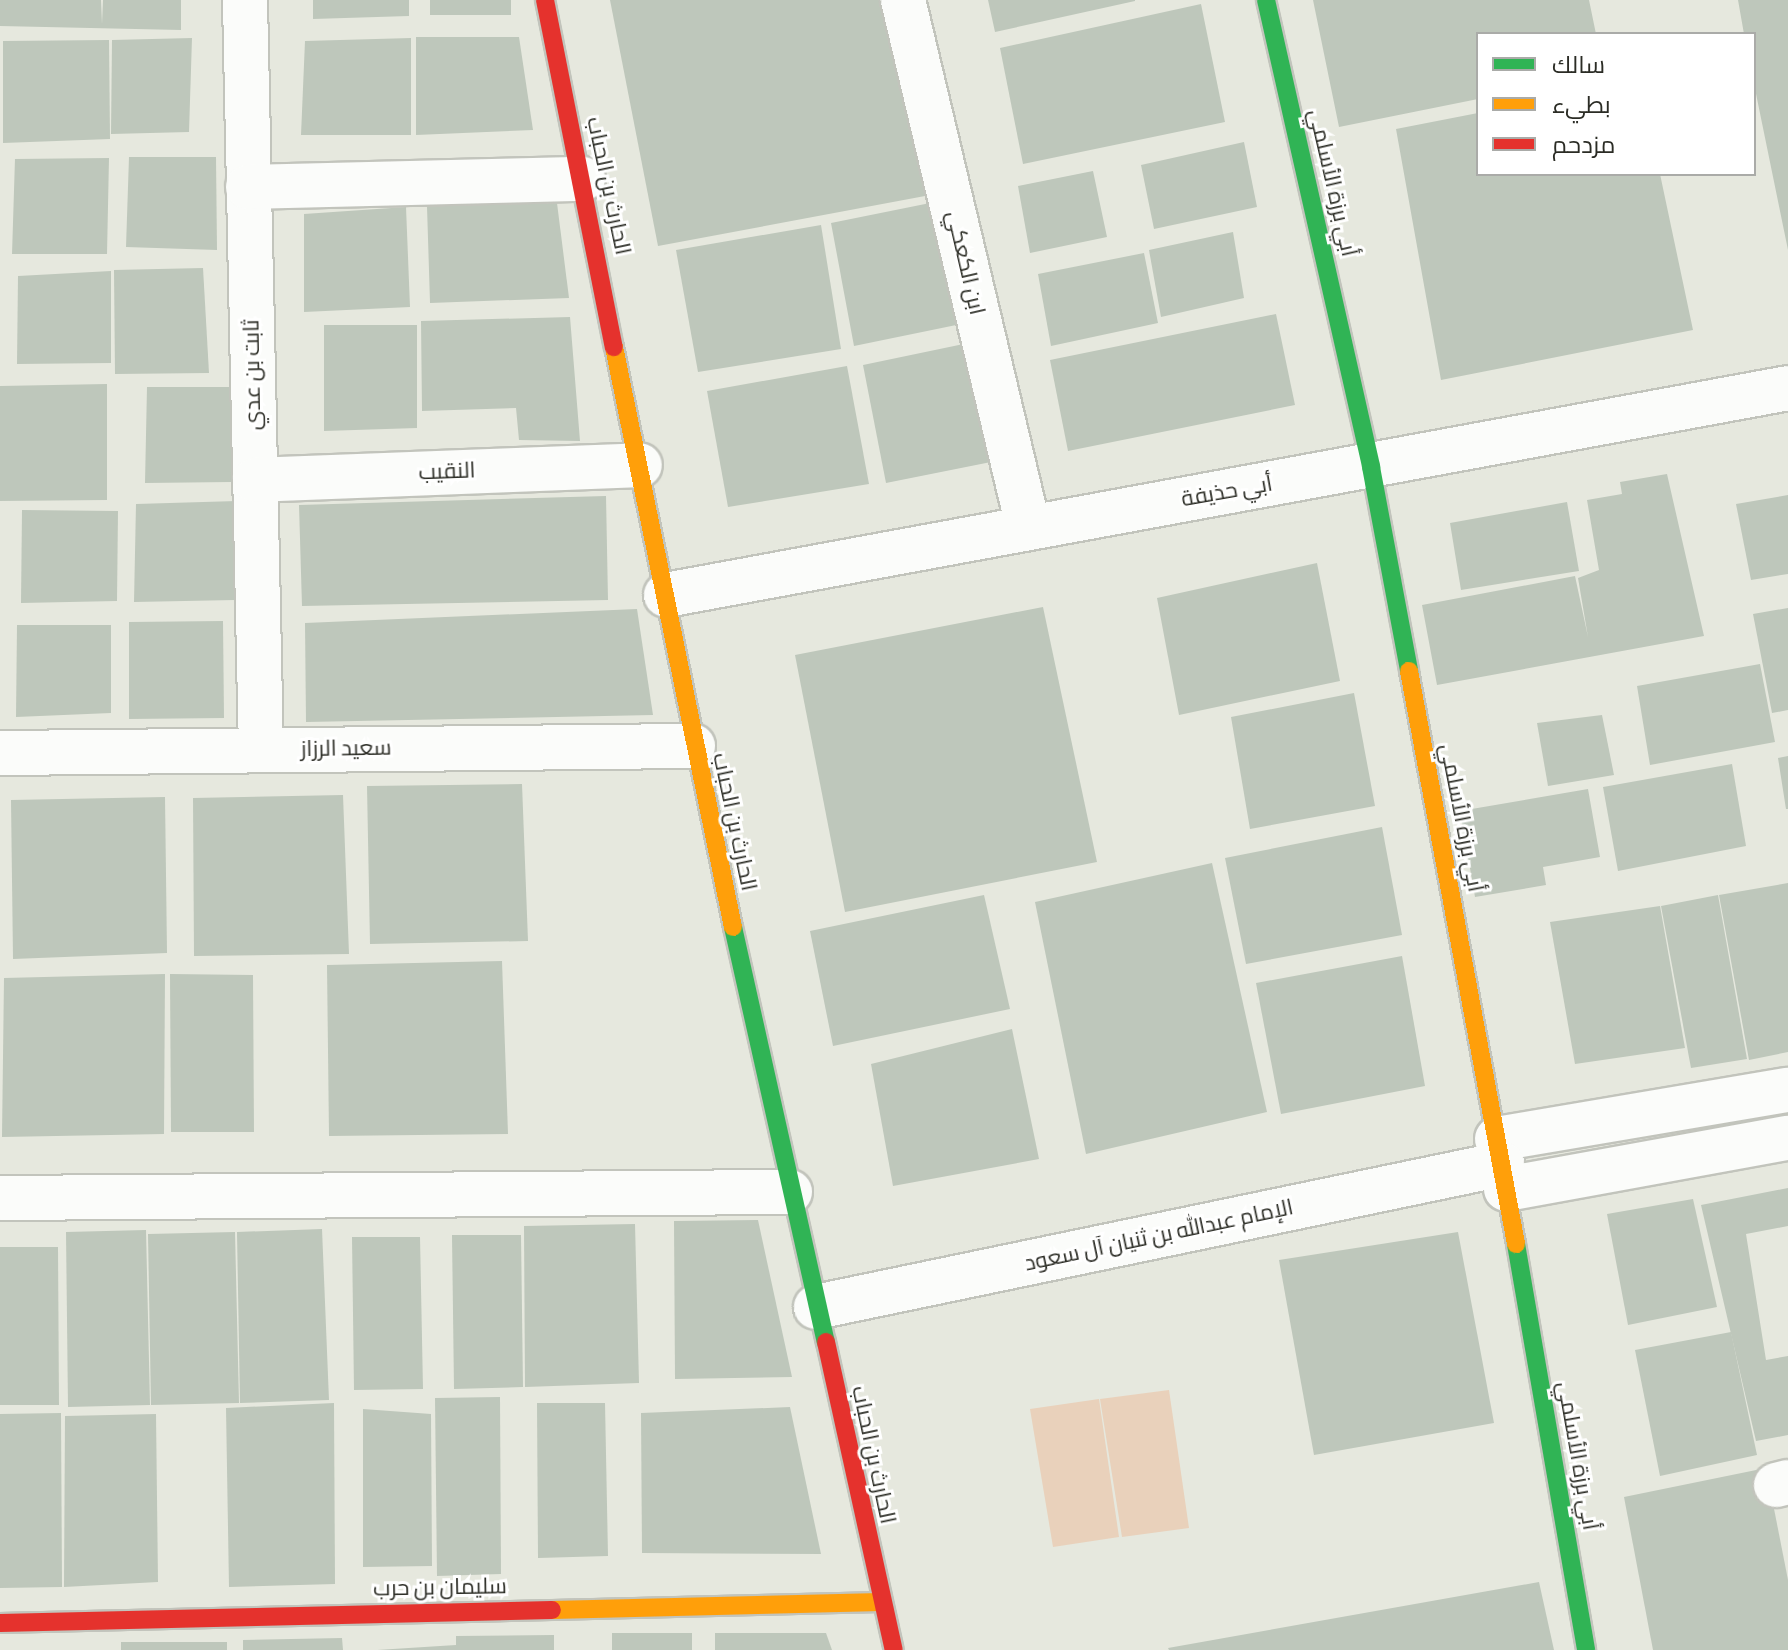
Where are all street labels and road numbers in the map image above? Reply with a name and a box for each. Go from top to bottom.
street label: أبي برزة الأسلمي [1302,107,1362,259]
street label: الحارث بن الحباب [580,115,636,257]
street label: ابن الكعكي [940,208,990,318]
street label: ثابت بن عدي [239,319,267,431]
street label: النقيب [418,458,476,486]
street label: أبي حذيفة [1179,471,1275,513]
street label: سعيد الرزاز [300,735,392,763]
street label: أبي برزة الأسلمي [1434,742,1488,894]
street label: الحارث بن الحباب [706,751,762,893]
street label: الإمام عبدالله بن ثنيان آل سعود [1022,1195,1296,1277]
street label: أبي برزة الأسلمي [1551,1380,1603,1532]
street label: الحارث بن الحباب [845,1384,901,1526]
street label: سليمان بن حرب [373,1574,507,1602]

